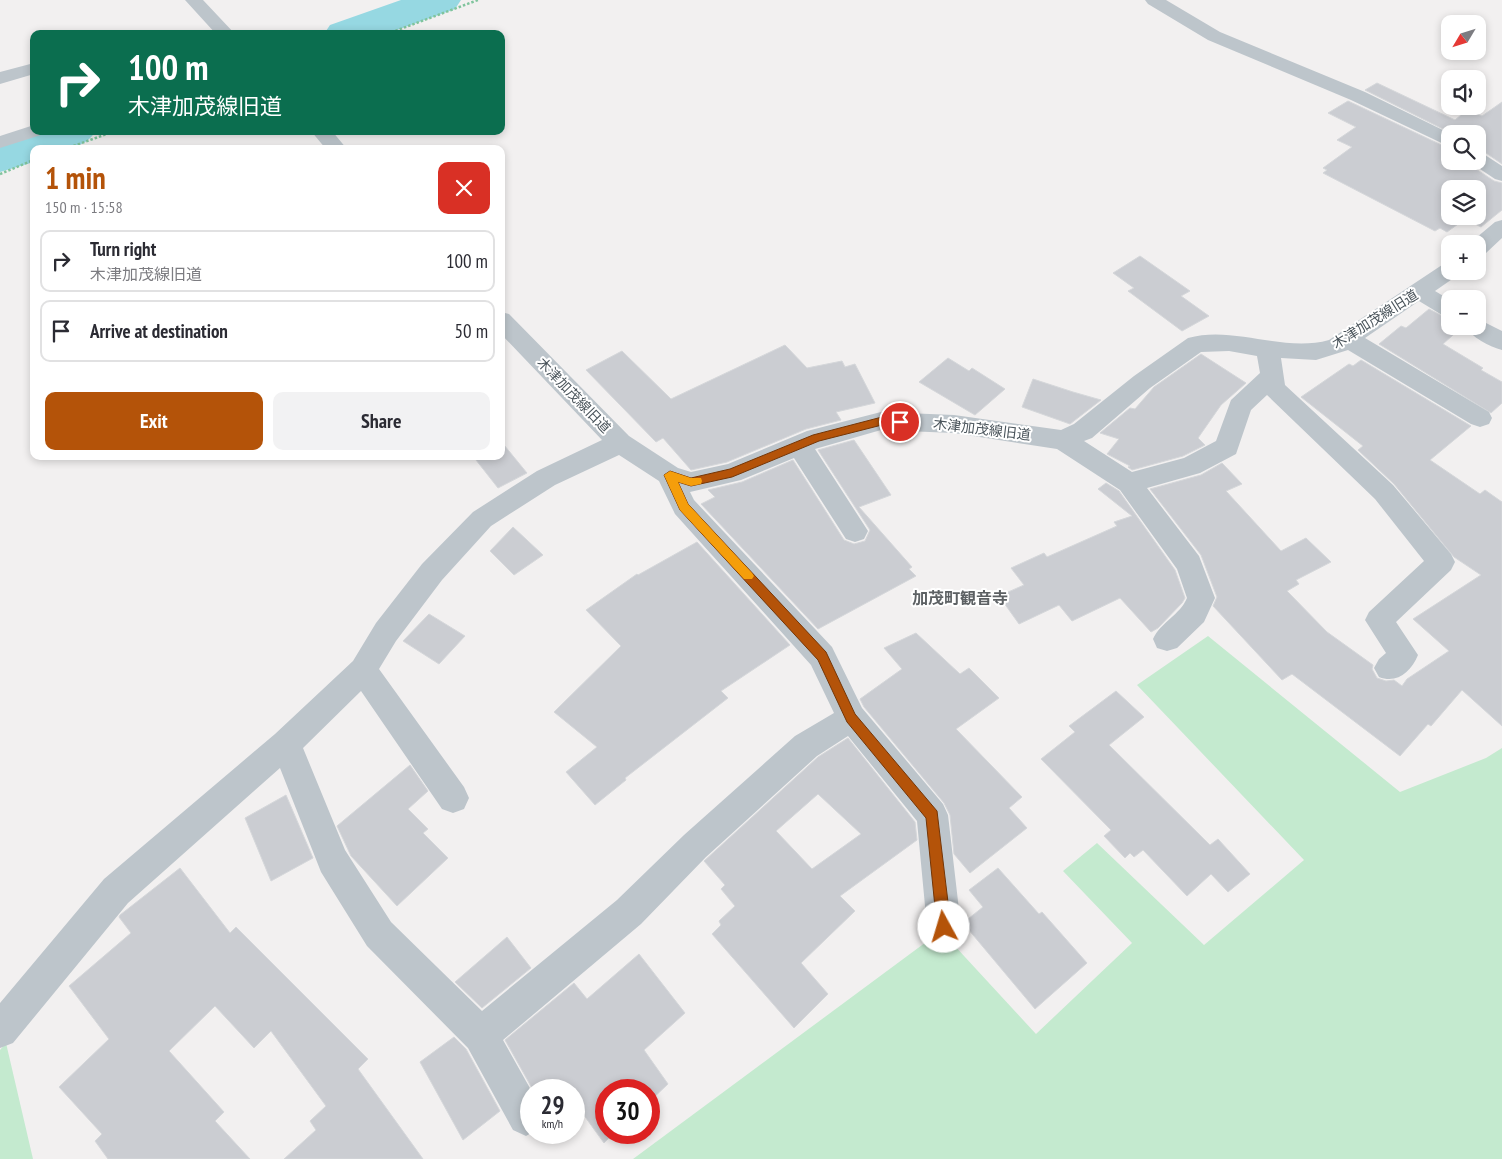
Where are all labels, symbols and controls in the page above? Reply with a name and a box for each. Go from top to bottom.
north arrow [1441,15,1486,60]
map controls [1441,15,1486,335]
text: 100 m [128,44,209,90]
icon: right [45,50,110,115]
button: sound [1441,70,1486,115]
text: 木津加茂線旧道 [128,92,282,120]
button: search [1441,125,1486,170]
text: 1 min [45,158,106,197]
button: close [438,162,490,214]
button: layers [1441,180,1486,225]
text: 150 m · 15:58 [45,197,123,217]
button: + [1441,235,1486,280]
text: Turn right [90,237,156,261]
icon: right [47,247,75,275]
text: 100 m [446,249,488,273]
text: 木津加茂線旧道 [90,264,202,284]
street label: 木津加茂線旧道 [1329,285,1421,353]
button: − [1441,290,1486,335]
icon: arrive [47,317,75,345]
text: Arrive at destination [90,319,228,343]
text: 50 m [455,319,488,343]
street label: 木津加茂線旧道 [533,354,615,436]
button: Exit [45,392,263,450]
button: Share [273,392,490,450]
pin [879,401,921,443]
icon: arrive [886,408,914,436]
street label: 木津加茂線旧道 [932,414,1032,444]
district label: 加茂町観音寺 [912,588,1008,608]
position arrow [917,900,969,952]
speed limit sign: 30 [595,1079,660,1144]
text: 29 [541,1089,564,1121]
text: km/h [542,1116,563,1131]

